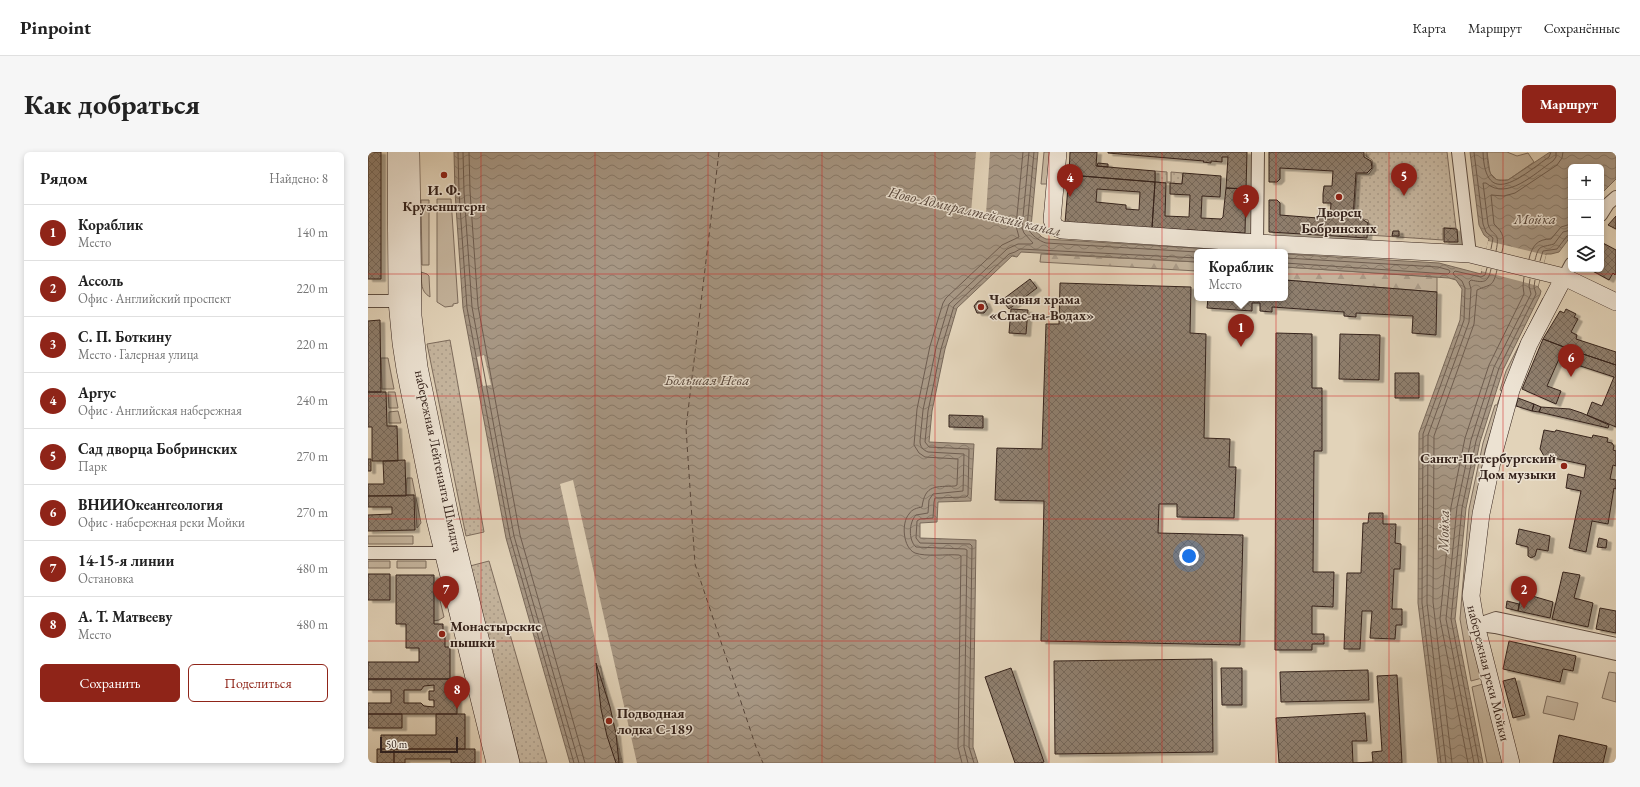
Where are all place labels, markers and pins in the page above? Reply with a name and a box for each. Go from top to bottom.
pin: 5 [1391,163,1417,196]
pin: 4 [1057,164,1083,197]
marker: И. Ф. Крузенштерн [439,170,449,180]
place label: И. Ф. Крузенштерн [402,181,486,215]
pin: 3 [1233,185,1259,218]
marker: Дворец Бобринских [1334,192,1344,202]
place label: Дворец Бобринских [1301,203,1377,237]
place label: Часовня храма «Спас-на-Водах» [989,290,1094,324]
marker: Часовня храма «Спас-на-Водах» [976,302,986,312]
pin: 1 [1228,314,1254,347]
pin: 6 [1558,344,1584,377]
place label: Санкт-Петербургский Дом музыки [1420,449,1556,483]
marker: Санкт-Петербургский Дом музыки [1559,461,1569,471]
pin: 7 [433,576,459,609]
pin: 2 [1511,576,1537,609]
place label: Монастырские пышки [450,617,541,651]
marker: Монастырские пышки [437,629,447,639]
pin: 8 [444,676,470,709]
place label: Подводная лодка С-189 [617,704,693,738]
marker: Подводная лодка С-189 [604,716,614,726]

